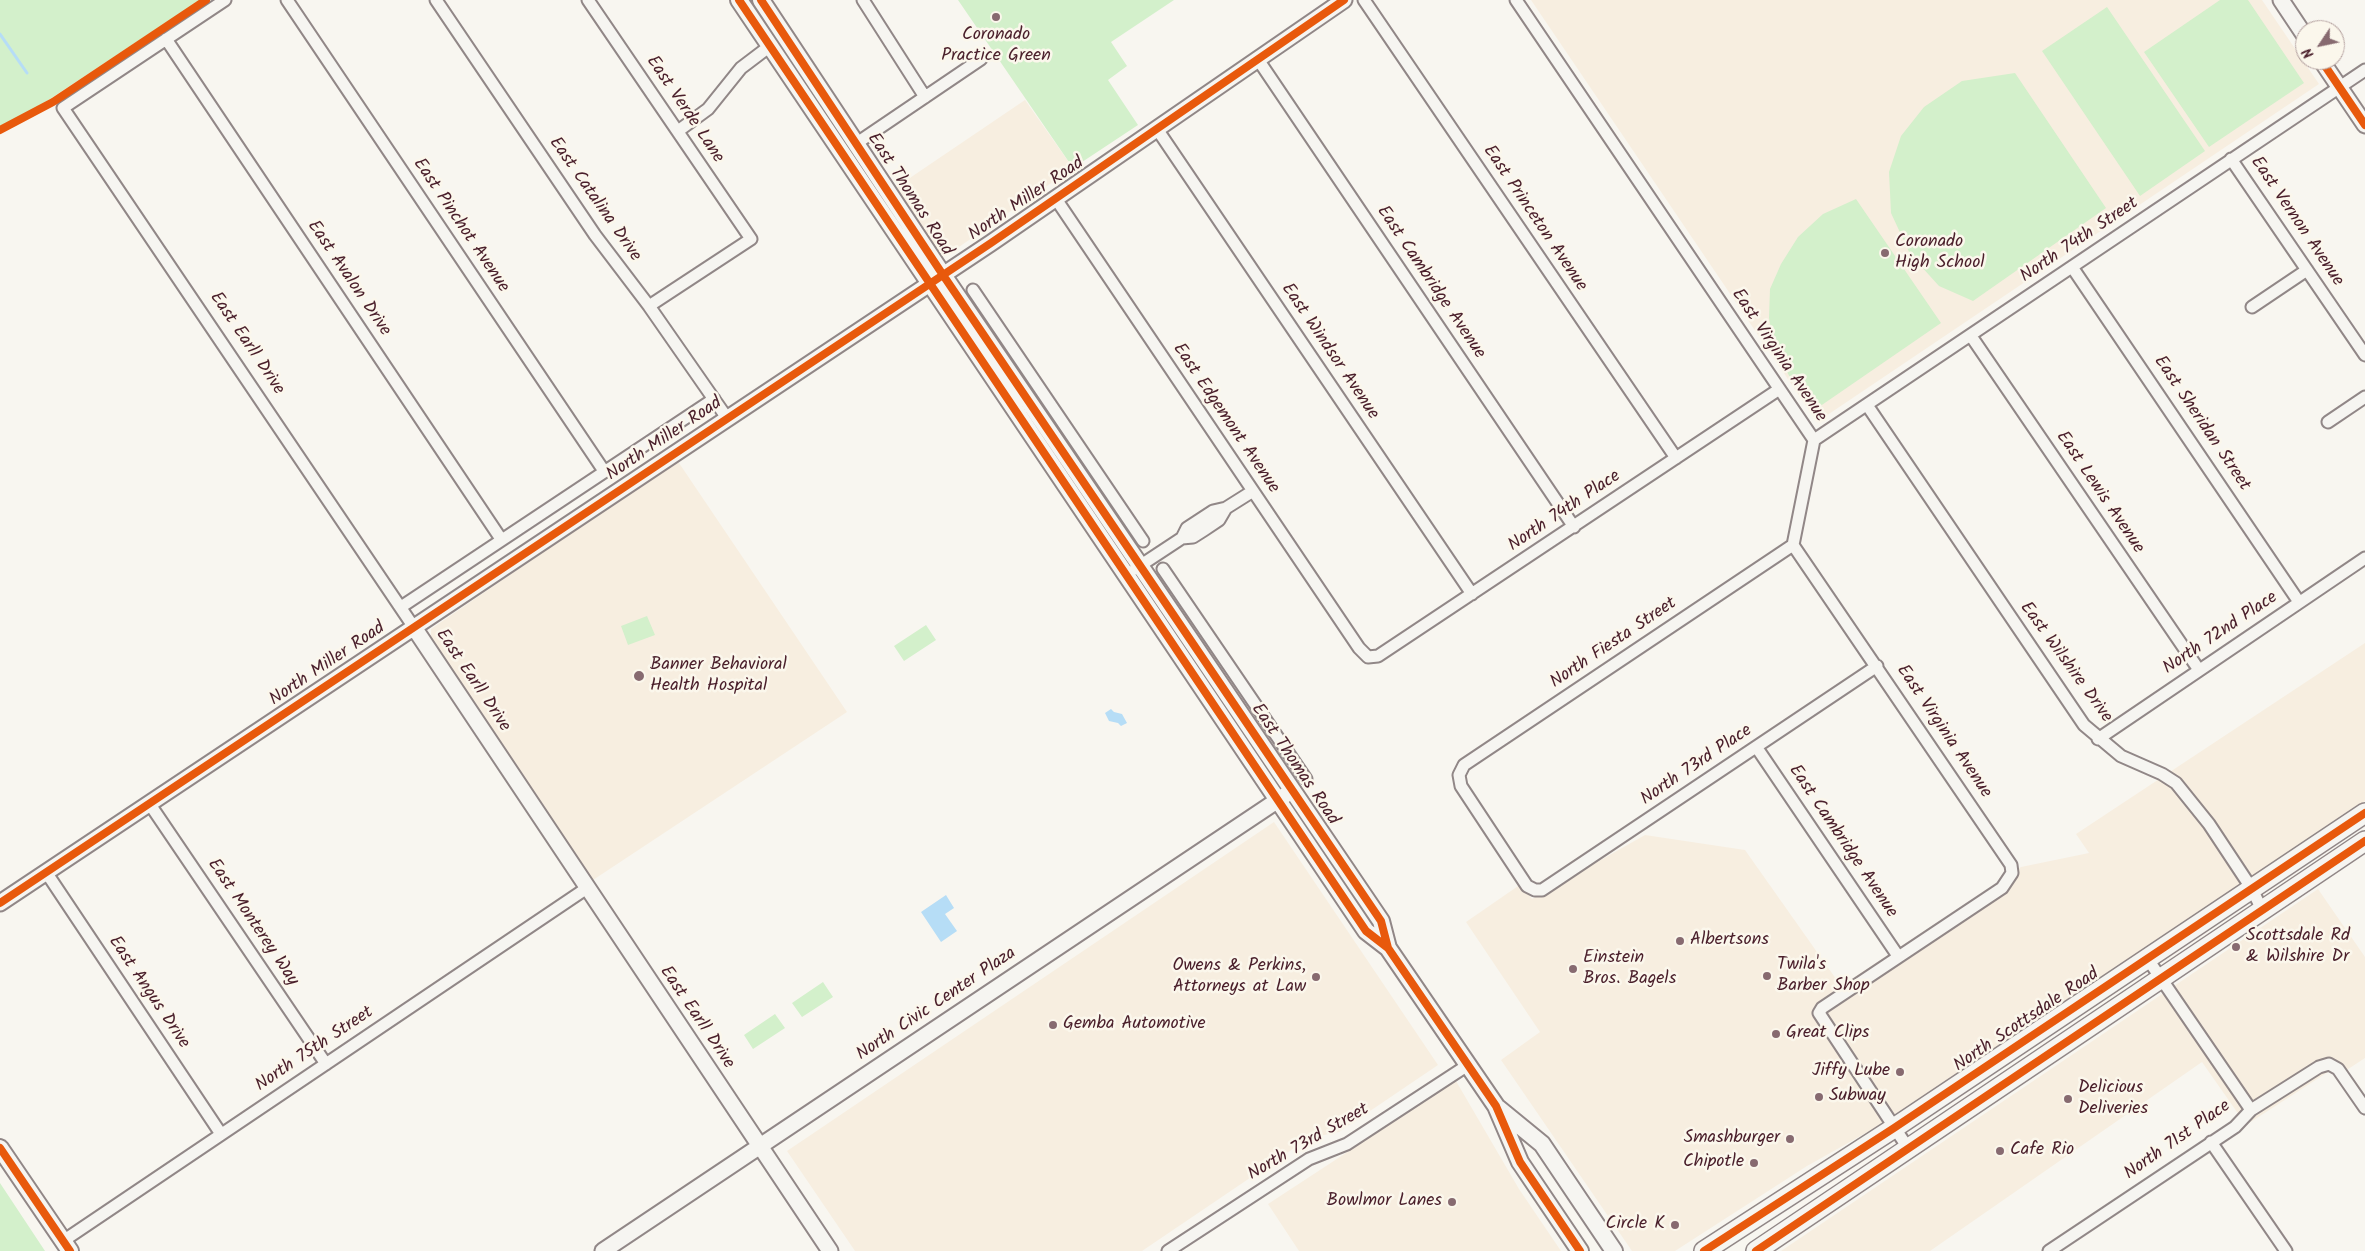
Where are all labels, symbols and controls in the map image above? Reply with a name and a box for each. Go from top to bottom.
marker: Coronado Practice Green [990,11,1002,23]
north arrow [2295,20,2345,70]
place label: Coronado Practice Green [941,25,1051,68]
text: N [2297,43,2320,63]
street label: East Verde Lane [640,52,728,168]
street label: East Thomas Road [861,130,957,260]
street label: East Catalina Drive [543,134,645,266]
street label: East Princeton Avenue [1477,142,1591,296]
street label: North Miller Road [965,153,1089,247]
street label: East Vernon Avenue [2245,153,2347,291]
street label: East Pinchot Avenue [407,155,513,297]
street label: North 74th Street [2017,194,2143,288]
street label: East Cambridge Avenue [1371,202,1489,364]
street label: East Avalon Drive [301,217,395,341]
place label: Coronado High School [1895,232,1985,274]
marker: Coronado High School [1879,247,1891,259]
street label: East Windsor Avenue [1275,280,1383,424]
street label: East Virginia Avenue [1725,285,1831,427]
street label: East Earll Drive [204,288,288,400]
street label: East Edgemont Avenue [1167,340,1283,498]
street label: East Sheridan Street [2148,352,2254,496]
street label: North Miller Road [603,393,727,487]
street label: East Lewis Avenue [2050,428,2148,558]
street label: North 74th Place [1505,466,1625,558]
street label: North 72nd Place [2160,588,2282,680]
street label: North Fiesta Street [1547,594,1681,694]
street label: East Wilshire Drive [2014,598,2116,728]
street label: North Miller Road [266,618,390,712]
street label: East Earll Drive [430,625,514,737]
place label: Banner Behavioral Health Hospital [650,655,787,698]
street label: East Virginia Avenue [1890,661,1996,803]
marker: Banner Behavioral Health Hospital [632,669,646,683]
street label: East Thomas Road [1245,700,1343,830]
street label: North 73rd Place [1637,721,1757,811]
street label: East Cambridge Avenue [1783,761,1901,923]
street label: East Monterey Way [202,855,302,991]
place label: Scottsdale Rd & Wilshire Dr [2246,926,2350,969]
place label: Albertsons [1690,930,1769,952]
street label: East Angus Drive [102,933,194,1053]
marker: Albertsons [1674,935,1686,947]
marker: Scottsdale Rd & Wilshire Dr [2230,941,2242,953]
street label: North Civic Center Plaza [853,943,1021,1067]
place label: Einstein Bros. Bagels [1583,948,1676,991]
place label: Twila's Barber Shop [1777,955,1870,998]
place label: Owens & Perkins, Attorneys at Law [1172,956,1306,999]
street label: East Earll Drive [654,962,738,1074]
marker: Einstein Bros. Bagels [1567,963,1579,975]
street label: North Scottsdale Road [1950,964,2104,1078]
marker: Twila's Barber Shop [1761,970,1773,982]
marker: Owens & Perkins, Attorneys at Law [1310,971,1322,983]
street label: North 75th Street [252,1003,378,1097]
place label: Gemba Automotive [1063,1014,1206,1036]
marker: Gemba Automotive [1047,1019,1059,1031]
place label: Great Clips [1786,1023,1869,1045]
marker: Great Clips [1770,1028,1782,1040]
place label: Jiffy Lube [1812,1061,1890,1083]
marker: Jiffy Lube [1894,1066,1906,1078]
place label: Delicious Deliveries [2078,1078,2148,1120]
place label: Subway [1829,1086,1886,1108]
marker: Subway [1813,1091,1825,1103]
marker: Delicious Deliveries [2062,1093,2074,1105]
street label: North 71st Place [2121,1096,2235,1186]
street label: North 73rd Street [1244,1100,1374,1186]
place label: Smashburger [1684,1128,1780,1150]
marker: Smashburger [1784,1133,1796,1145]
place label: Cafe Rio [2010,1140,2074,1162]
marker: Cafe Rio [1994,1145,2006,1157]
place label: Chipotle [1683,1152,1744,1174]
marker: Chipotle [1748,1157,1760,1169]
place label: Bowlmor Lanes [1327,1191,1442,1213]
marker: Bowlmor Lanes [1446,1196,1458,1208]
place label: Circle K [1606,1214,1665,1236]
marker: Circle K [1669,1219,1681,1231]

